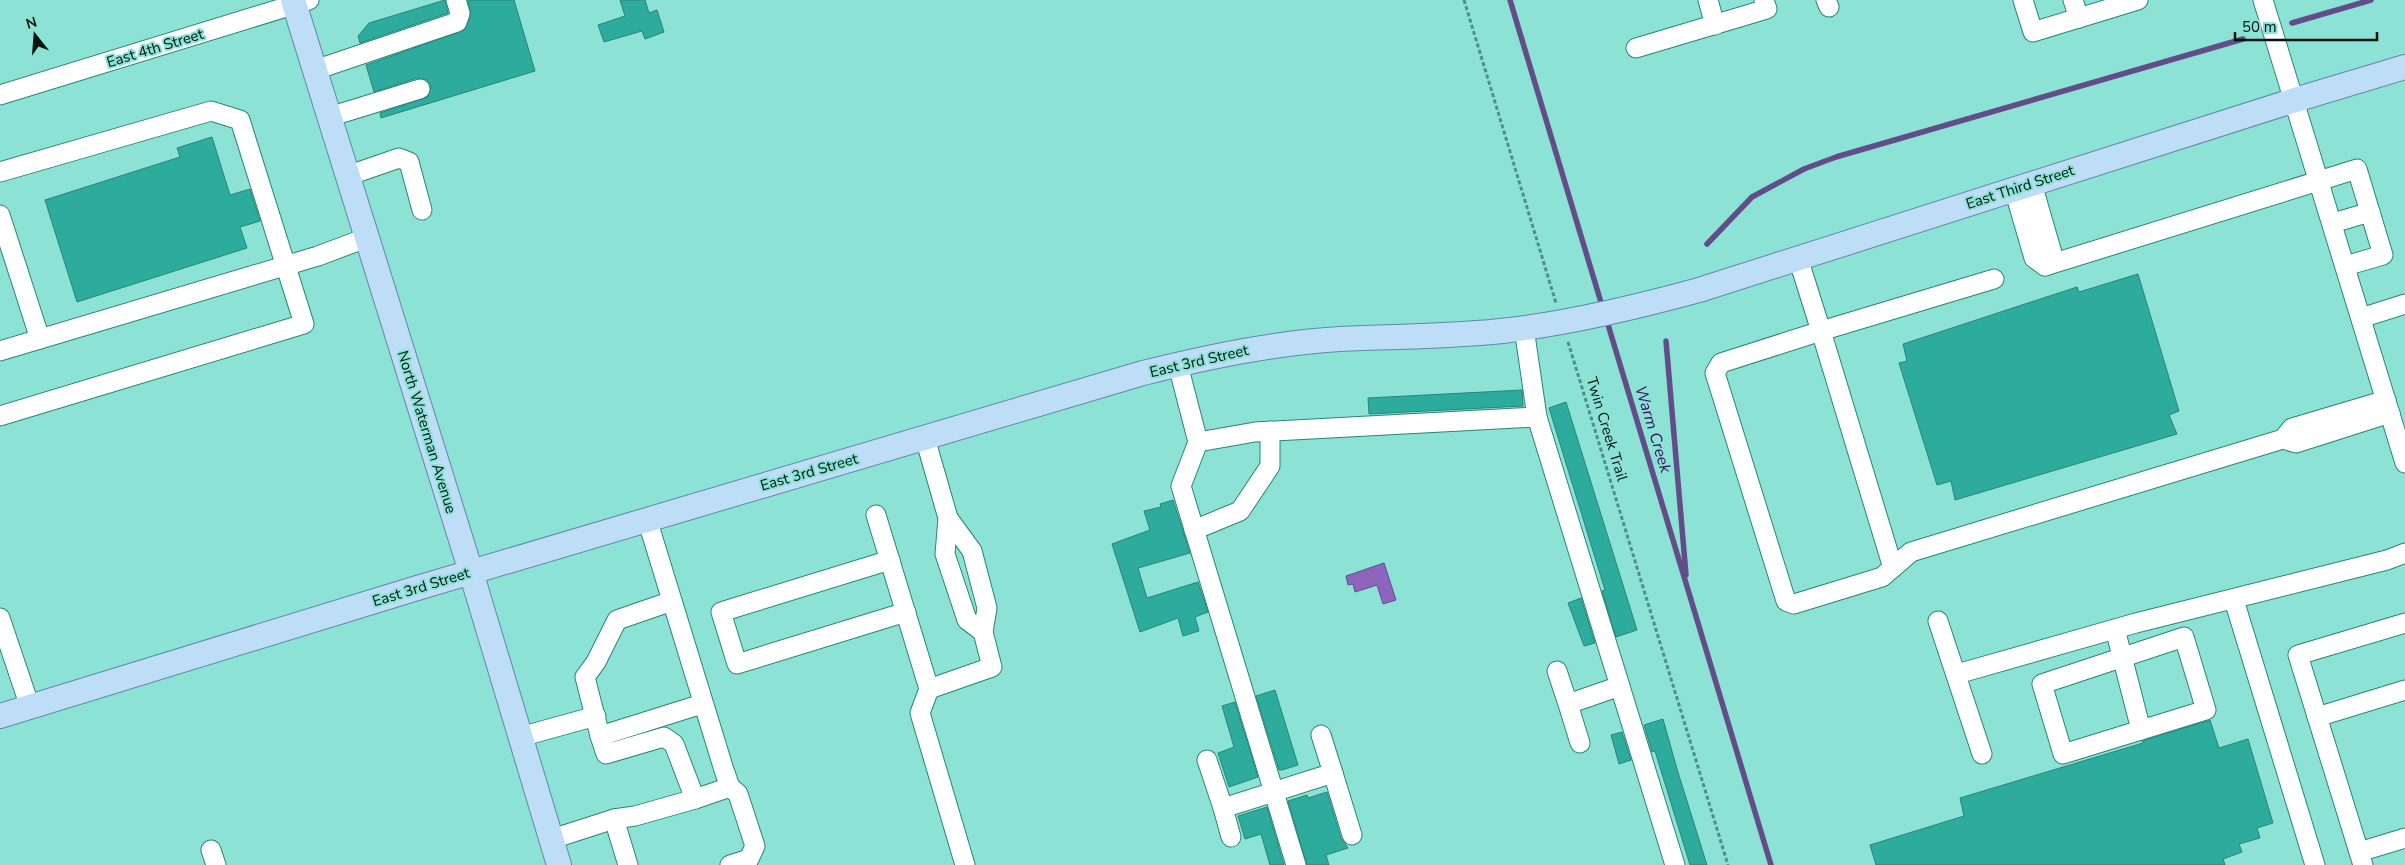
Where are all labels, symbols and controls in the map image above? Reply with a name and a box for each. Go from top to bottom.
north arrow [10,10,60,60]
scale bar [2235,10,2378,42]
text: N [24,12,39,34]
text: 50 m [2242,17,2277,37]
street label: East 4th Street [104,24,207,72]
street label: East Third Street [1963,160,2077,214]
street label: East 3rd Street [1148,340,1251,382]
street label: North Waterman Avenue [393,348,461,516]
street label: Twin Creek Trail [1582,374,1633,484]
water label: Warm Creek [1629,383,1677,477]
street label: East 3rd Street [758,448,861,495]
street label: East 3rd Street [370,563,473,611]

